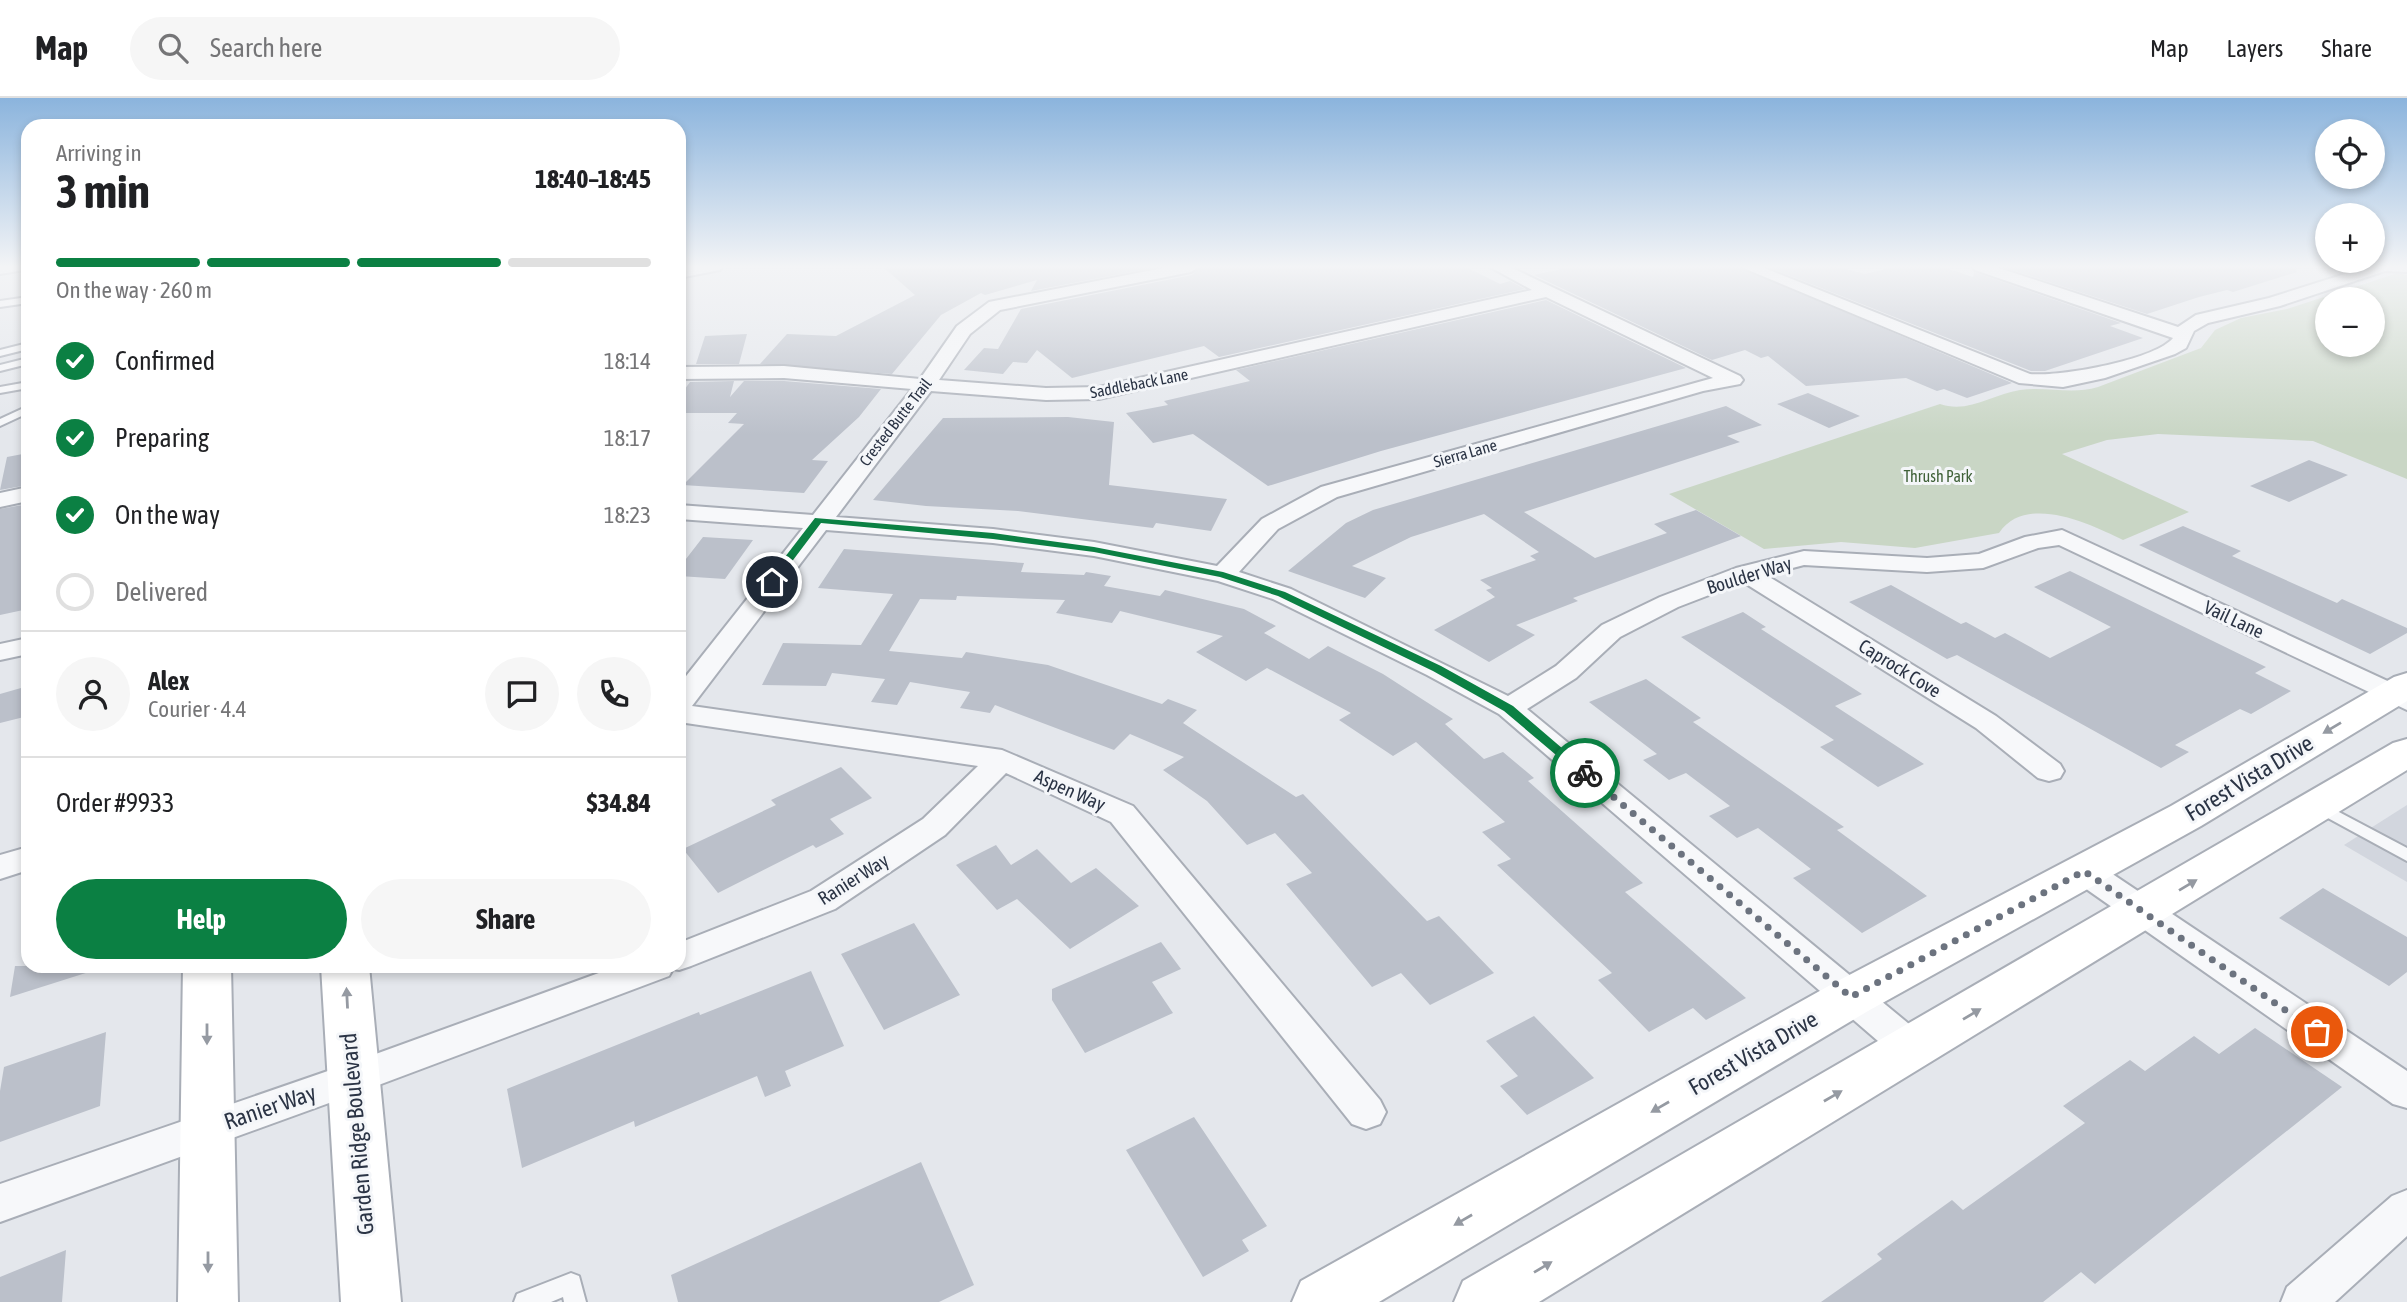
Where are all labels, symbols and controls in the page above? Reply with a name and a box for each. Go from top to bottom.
search box [130,17,620,80]
text: Map [35,29,88,67]
icon: search [154,29,192,67]
text: Search here [210,33,322,63]
text: Map [2150,35,2189,62]
text: Layers [2227,35,2283,62]
text: Share [2321,35,2372,62]
map controls [2315,119,2385,357]
button: locate [2315,119,2385,189]
text: Arriving in [56,140,142,166]
text: 18:40–18:45 [535,164,651,194]
text: 3 min [56,165,150,218]
button: + [2315,203,2385,273]
text: On the way · 260 m [56,277,212,303]
button: − [2315,287,2385,357]
icon: check [56,342,94,380]
text: Confirmed [115,346,215,376]
text: 18:14 [604,348,651,374]
street label: Saddleback Lane [1088,365,1190,401]
street label: Crested Butte Trail [855,374,935,469]
icon: check [56,419,94,457]
text: Preparing [115,423,209,453]
text: 18:17 [604,425,651,451]
street label: Sierra Lane [1431,435,1499,471]
park label: Thrush Park [1903,467,1973,485]
icon: check [56,496,94,534]
text: On the way [115,500,220,530]
text: 18:23 [604,502,651,528]
pin [742,552,802,612]
street label: Boulder Way [1704,552,1794,598]
icon: home [753,563,791,601]
text: Delivered [115,577,208,607]
street label: Vail Lane [2201,596,2267,642]
street label: Caprock Cove [1855,634,1945,702]
button: person [56,657,130,731]
button: chat [485,657,559,731]
button: phone [577,657,651,731]
text: Alex [148,666,189,696]
text: Courier · 4.4 [148,696,247,722]
one-way arrow [2323,722,2342,735]
street label: Forest Vista Drive [2180,730,2318,826]
courier [1550,738,1620,808]
icon: bike [1566,754,1604,792]
street label: Aspen Way [1031,765,1109,815]
text: Order #9933 [56,788,175,818]
text: $34.84 [587,788,651,818]
street label: Ranier Way [814,849,892,909]
button: Help [56,879,347,959]
button: Share [361,879,651,959]
one-way arrow [2179,879,2198,891]
one-way arrow [341,987,352,1009]
pin [2287,1002,2347,1062]
street label: Forest Vista Drive [1684,1006,1822,1100]
one-way arrow [1962,1007,1981,1020]
icon: bag [2298,1013,2336,1051]
one-way arrow [201,1023,213,1045]
street label: Garden Ridge Boulevard [335,1032,379,1236]
street label: Ranier Way [221,1079,319,1135]
one-way arrow [1824,1089,1843,1102]
one-way arrow [1651,1101,1670,1113]
one-way arrow [1453,1214,1473,1226]
one-way arrow [202,1251,214,1273]
one-way arrow [1533,1261,1552,1273]

